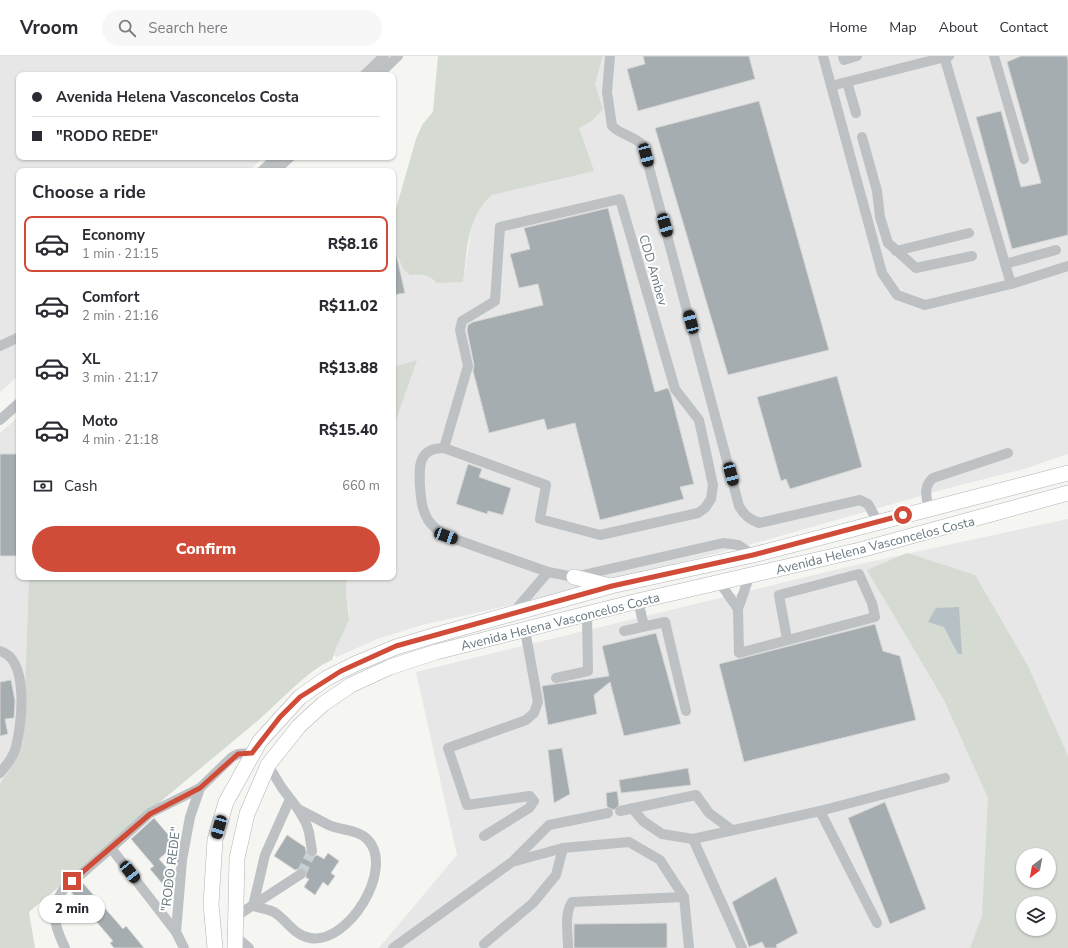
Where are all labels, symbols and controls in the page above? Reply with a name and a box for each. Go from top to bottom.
search box [102,10,382,46]
text: Vroom [20,15,78,41]
icon: search [116,17,138,39]
text: Search here [148,18,228,38]
text: Home [829,18,867,37]
text: Map [889,18,917,37]
text: About [939,18,978,37]
text: Contact [1000,18,1048,37]
text: Avenida Helena Vasconcelos Costa [56,87,299,107]
text: "RODO REDE" [56,126,158,146]
car [637,142,655,168]
text: Choose a ride [32,180,146,204]
car [656,212,674,238]
text: Economy [82,225,145,245]
icon: car [34,226,70,262]
street label: CDD Ambev [634,233,672,308]
text: R$8.16 [328,234,378,254]
text: 1 min · 21:15 [82,245,158,263]
text: Comfort [82,287,139,307]
icon: car [34,288,70,324]
text: R$11.02 [319,296,378,316]
text: 2 min · 21:16 [82,307,158,325]
car [682,309,700,335]
text: XL [82,349,101,369]
icon: car [34,350,70,386]
text: R$13.88 [319,358,378,378]
text: 3 min · 21:17 [82,369,158,387]
text: Moto [82,411,118,431]
icon: car [34,412,70,448]
text: R$15.40 [319,420,378,440]
text: 4 min · 21:18 [82,431,158,449]
car [722,461,740,487]
icon: cash [32,475,54,497]
text: Cash [64,476,98,496]
text: 660 m [342,477,380,495]
route start [894,506,912,524]
street label: Avenida Helena Vasconcelos Costa [774,513,977,579]
button: Confirm [32,526,380,572]
car [433,526,459,546]
street label: Avenida Helena Vasconcelos Costa [459,589,662,655]
car [210,814,228,840]
street label: "RODO REDE" [157,826,185,913]
north arrow [1016,848,1056,888]
map controls [1016,848,1056,936]
car [118,859,142,885]
route end [63,872,81,890]
callout: 2 min [39,895,105,923]
button: layers [1016,896,1056,936]
text: 2 min [55,900,89,918]

